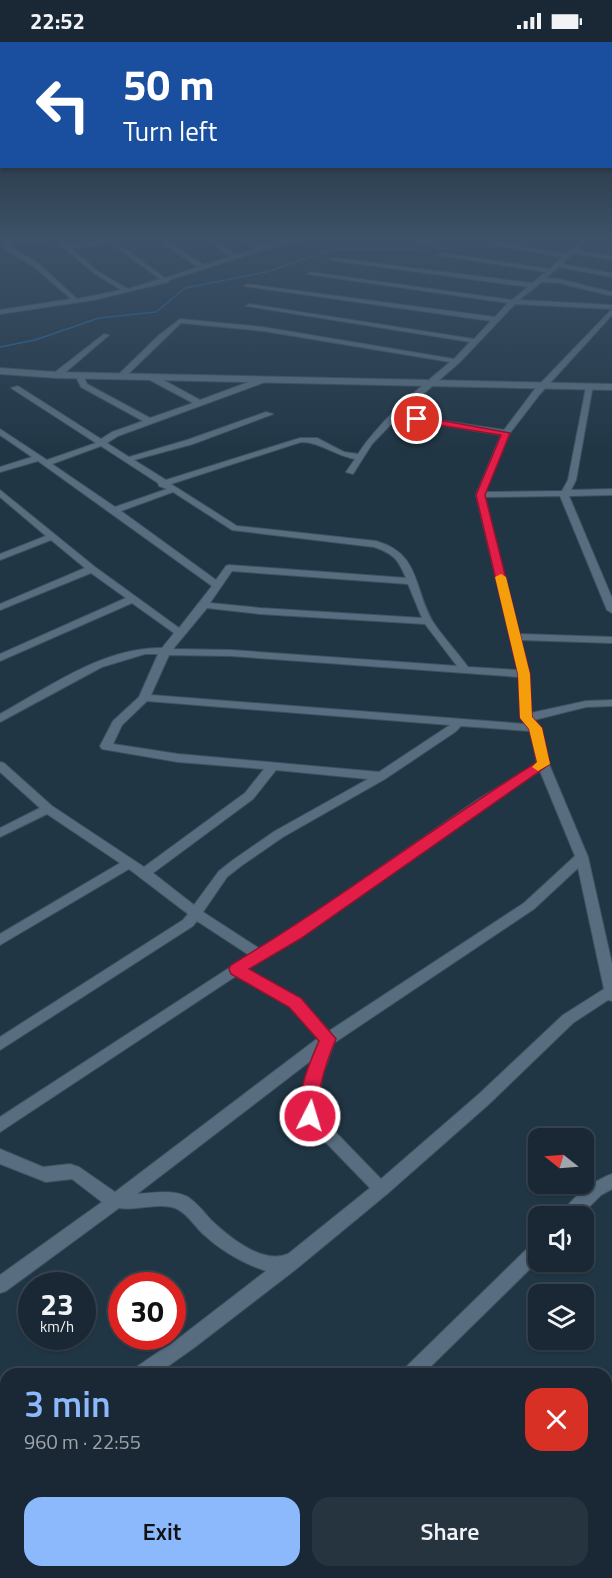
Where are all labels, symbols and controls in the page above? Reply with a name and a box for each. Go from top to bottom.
text: 22:52 [30,4,85,38]
text: 50 m [123,52,215,116]
icon: left [24,66,102,144]
text: Turn left [123,110,217,151]
pin [391,393,442,444]
icon: arrive [400,402,433,435]
position arrow [278,1084,342,1148]
north arrow [528,1128,594,1194]
map controls [528,1128,594,1350]
button: sound [528,1206,594,1272]
speed limit sign: 30 [108,1272,186,1350]
text: 23 [40,1281,74,1327]
button: layers [528,1284,594,1350]
text: km/h [40,1315,74,1338]
text: 3 min [24,1376,111,1431]
button: close [525,1388,588,1451]
text: 960 m · 22:55 [24,1426,141,1457]
button: Exit [24,1497,300,1566]
button: Share [312,1497,588,1566]

